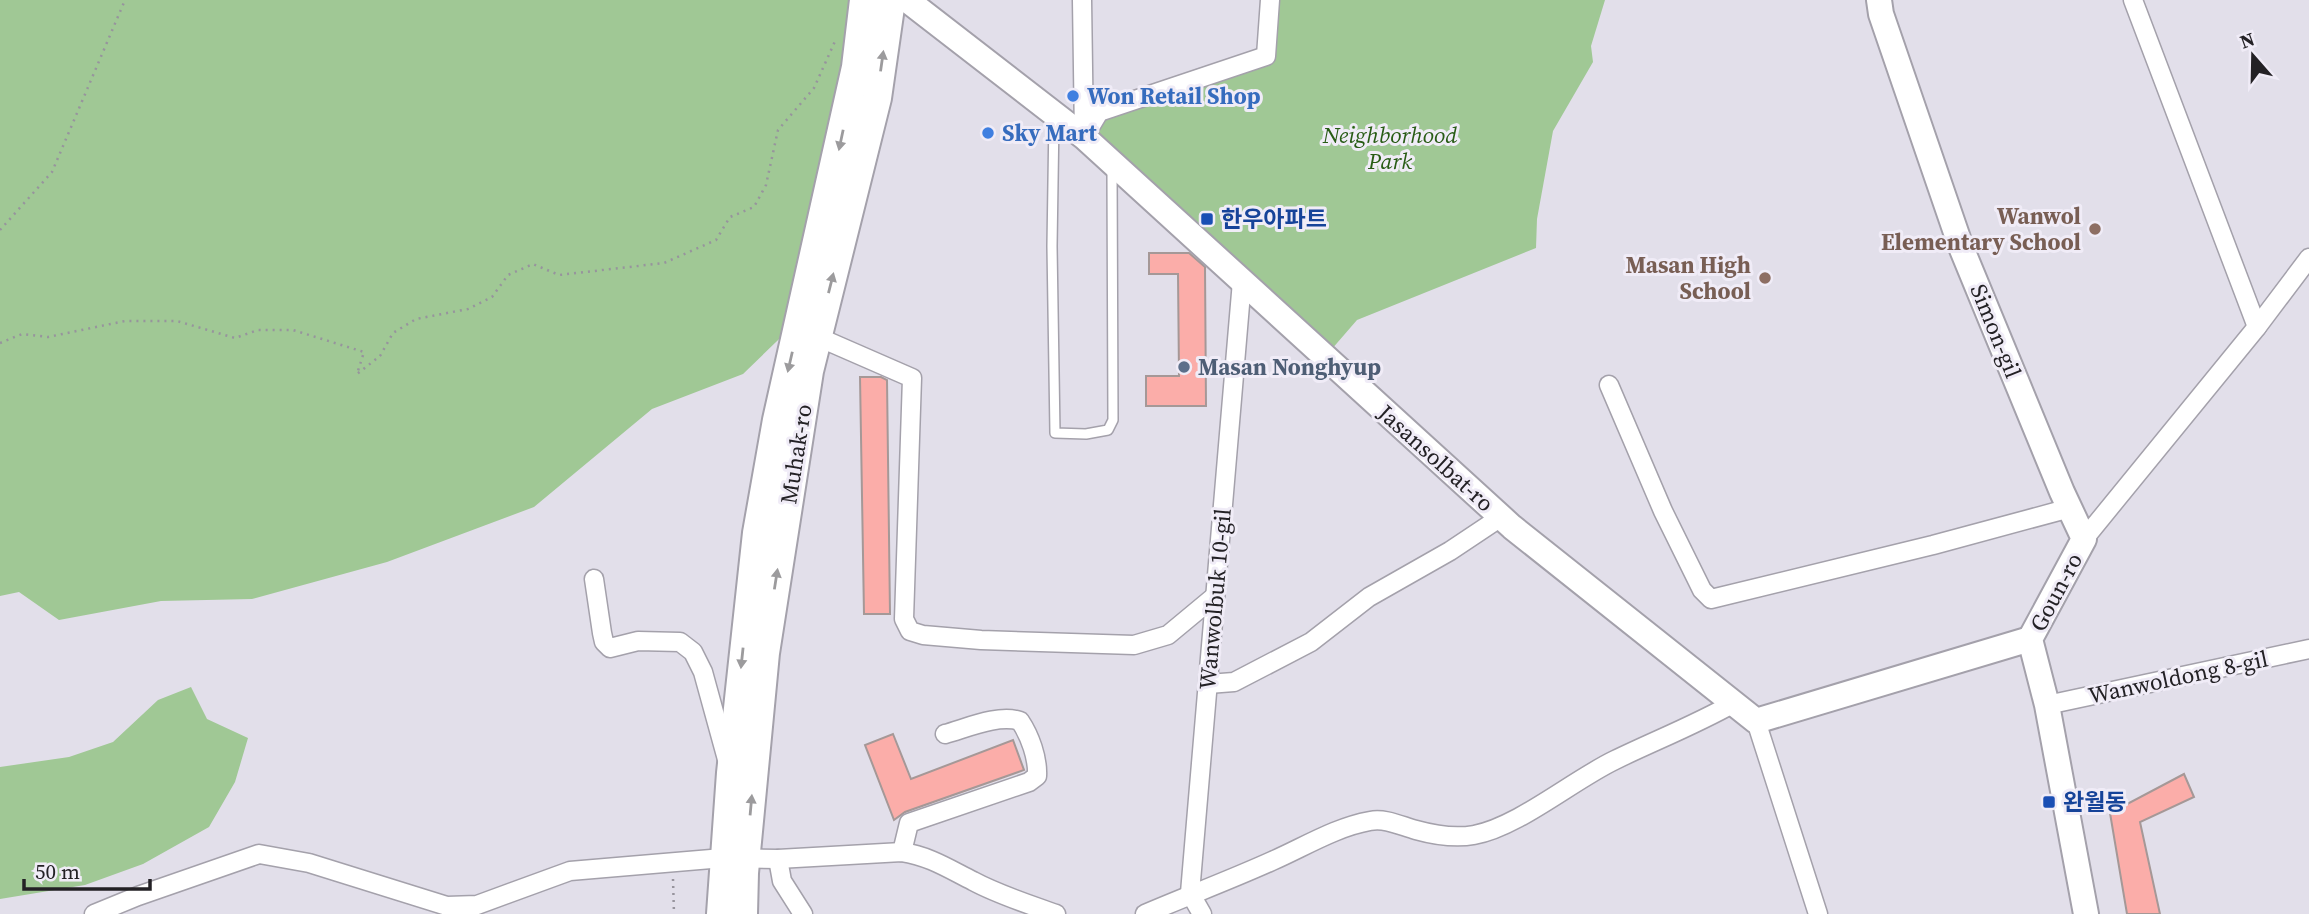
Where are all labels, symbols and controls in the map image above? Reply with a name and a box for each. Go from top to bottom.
north arrow [2218,21,2288,91]
text: N [2236,25,2258,55]
one-way arrow [877,50,888,72]
place label: Won Retail Shop [1087,80,1260,112]
marker: Won Retail Shop [1065,88,1081,104]
place label: Sky Mart [1002,117,1097,149]
park label: Neighborhood Park [1322,119,1457,177]
marker: Sky Mart [980,125,996,141]
one-way arrow [835,129,846,151]
place label: Wanwol Elementary School [1881,200,2081,258]
place label: 한우아파트 [1221,203,1327,235]
marker: 한우아파트 [1199,211,1215,227]
marker: Wanwol Elementary School [2087,221,2103,237]
place label: Masan High School [1626,249,1751,307]
marker: Masan High School [1757,270,1773,286]
one-way arrow [826,272,837,294]
street label: Simon-gil [1963,279,2029,383]
one-way arrow [785,351,796,373]
place label: Masan Nonghyup [1198,351,1381,383]
marker: Masan Nonghyup [1176,359,1192,375]
street label: Jasansolbat-ro [1370,397,1501,519]
street label: Muhak-ro [772,402,820,506]
street label: Wanwolbuk 10-gil [1191,507,1239,691]
street label: Goun-ro [2022,547,2090,637]
one-way arrow [771,568,782,590]
street label: Wanwoldong 8-gil [2085,642,2271,712]
one-way arrow [737,648,748,670]
place label: 완월동 [2063,786,2126,818]
one-way arrow [746,793,757,815]
marker: 완월동 [2041,794,2057,810]
scale bar [24,848,150,892]
text: 50 m [35,857,80,886]

